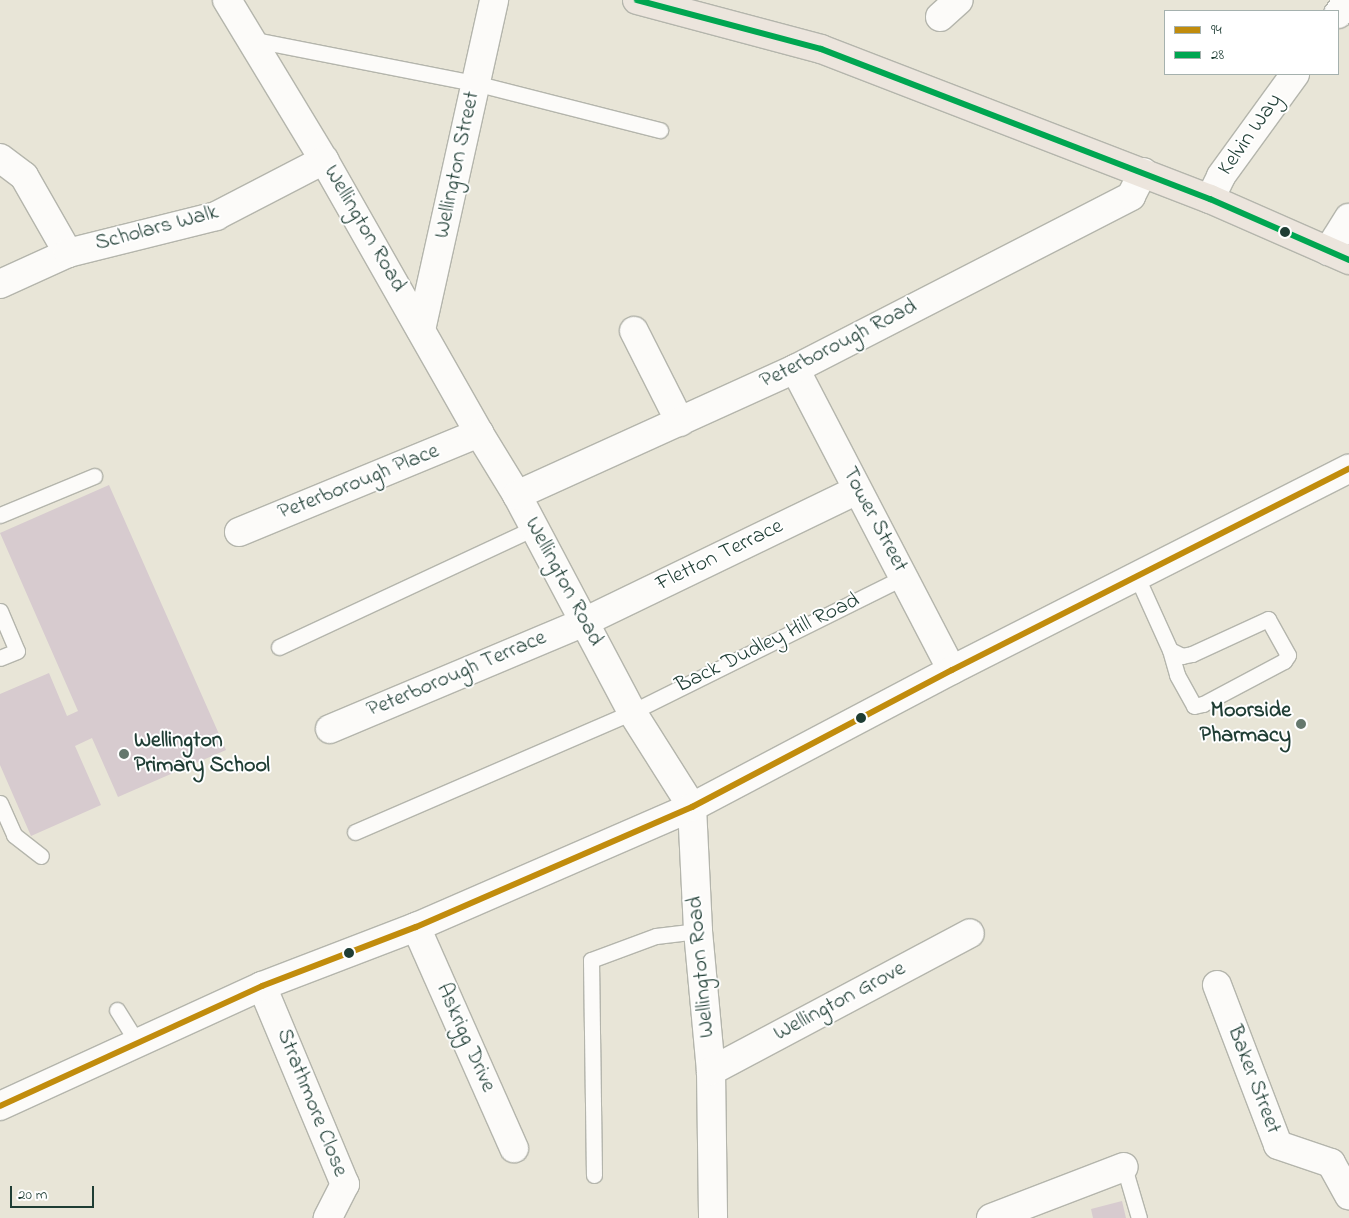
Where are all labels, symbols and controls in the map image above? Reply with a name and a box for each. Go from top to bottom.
legend [1164,10,1339,75]
text: 94 [1211,19,1222,41]
text: 28 [1211,44,1224,66]
street label: Wellington Street [430,89,486,241]
street label: Kelvin Way [1213,89,1289,181]
street label: Wellington Road [317,161,411,297]
street label: Scholars Walk [92,200,222,258]
unlabelled marker [1280,227,1290,237]
street label: Peterborough Road [756,294,922,396]
street label: Peterborough Place [275,439,443,527]
street label: Tower Street [835,463,913,577]
street label: Wellington Road [518,513,608,651]
street label: Fletton Terrace [652,514,788,598]
street label: Back Dudley Hill Road [672,588,864,700]
street label: Peterborough Terrace [364,625,550,725]
place label: Moorside Pharmacy [1199,698,1291,749]
unlabelled marker [856,713,866,723]
marker: Moorside Pharmacy [1295,718,1307,730]
place label: Wellington Primary School [134,728,270,779]
marker: Wellington Primary School [118,748,130,760]
street label: Wellington Road [683,895,721,1039]
unlabelled marker [344,948,354,958]
street label: Wellington Grove [770,956,910,1048]
street label: Askrigg Drive [429,979,501,1097]
street label: Baker Street [1220,1022,1286,1138]
street label: Strathmore Close [269,1025,353,1181]
scale bar [12,1176,96,1208]
text: 20 m [18,1184,47,1206]

